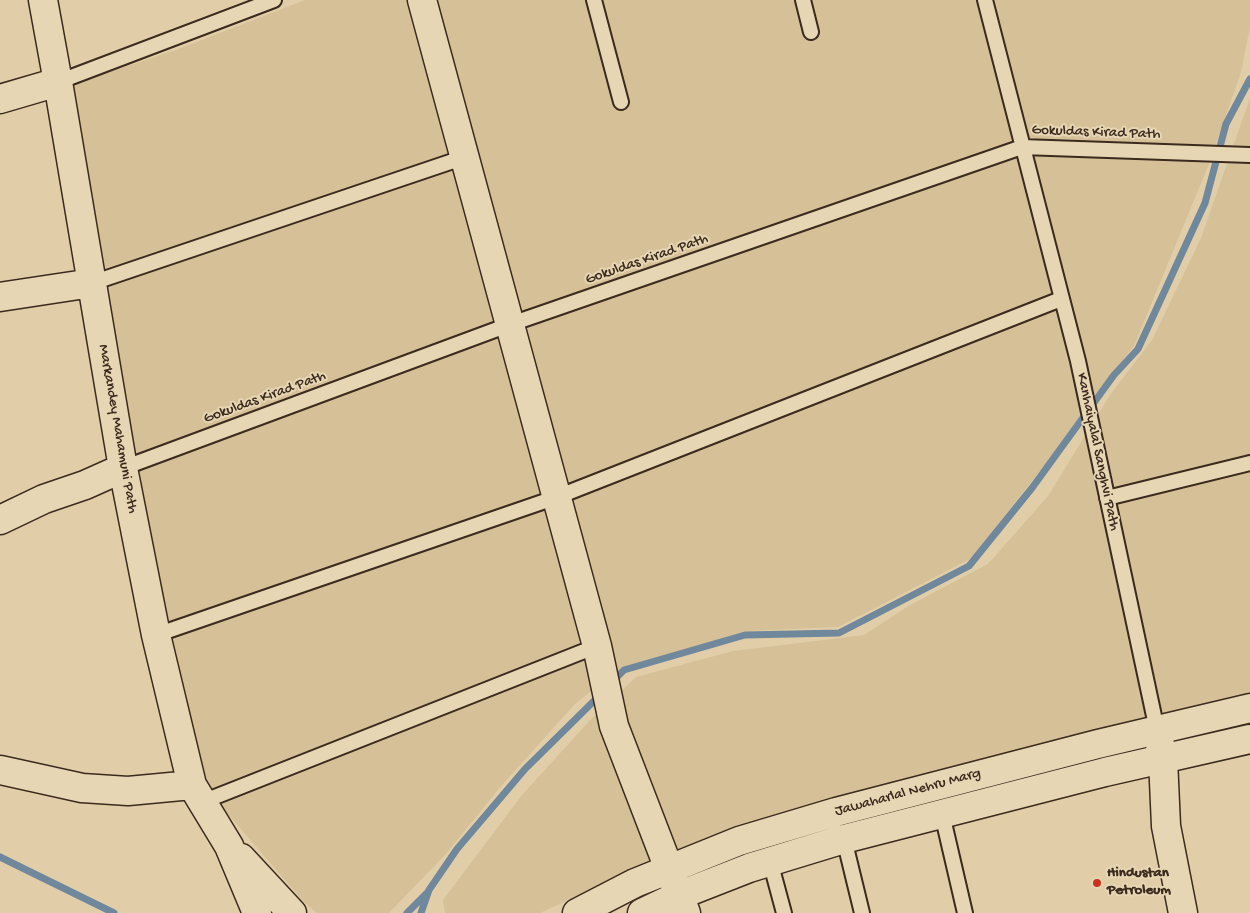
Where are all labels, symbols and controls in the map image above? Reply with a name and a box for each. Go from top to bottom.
street label: Gokuldas Kirad Path [1031,122,1161,144]
street label: Gokuldas Kirad Path [583,231,711,289]
street label: Markandey Mahamuni Path [93,343,141,515]
street label: Gokuldas Kirad Path [201,368,329,428]
street label: Kanhaiyalal Sanghvi Path [1071,372,1123,532]
street label: Jawaharlal Nehru Marg [833,765,983,821]
place label: Hindustan Petroleum [1107,865,1171,900]
marker: Hindustan Petroleum [1091,877,1103,889]

